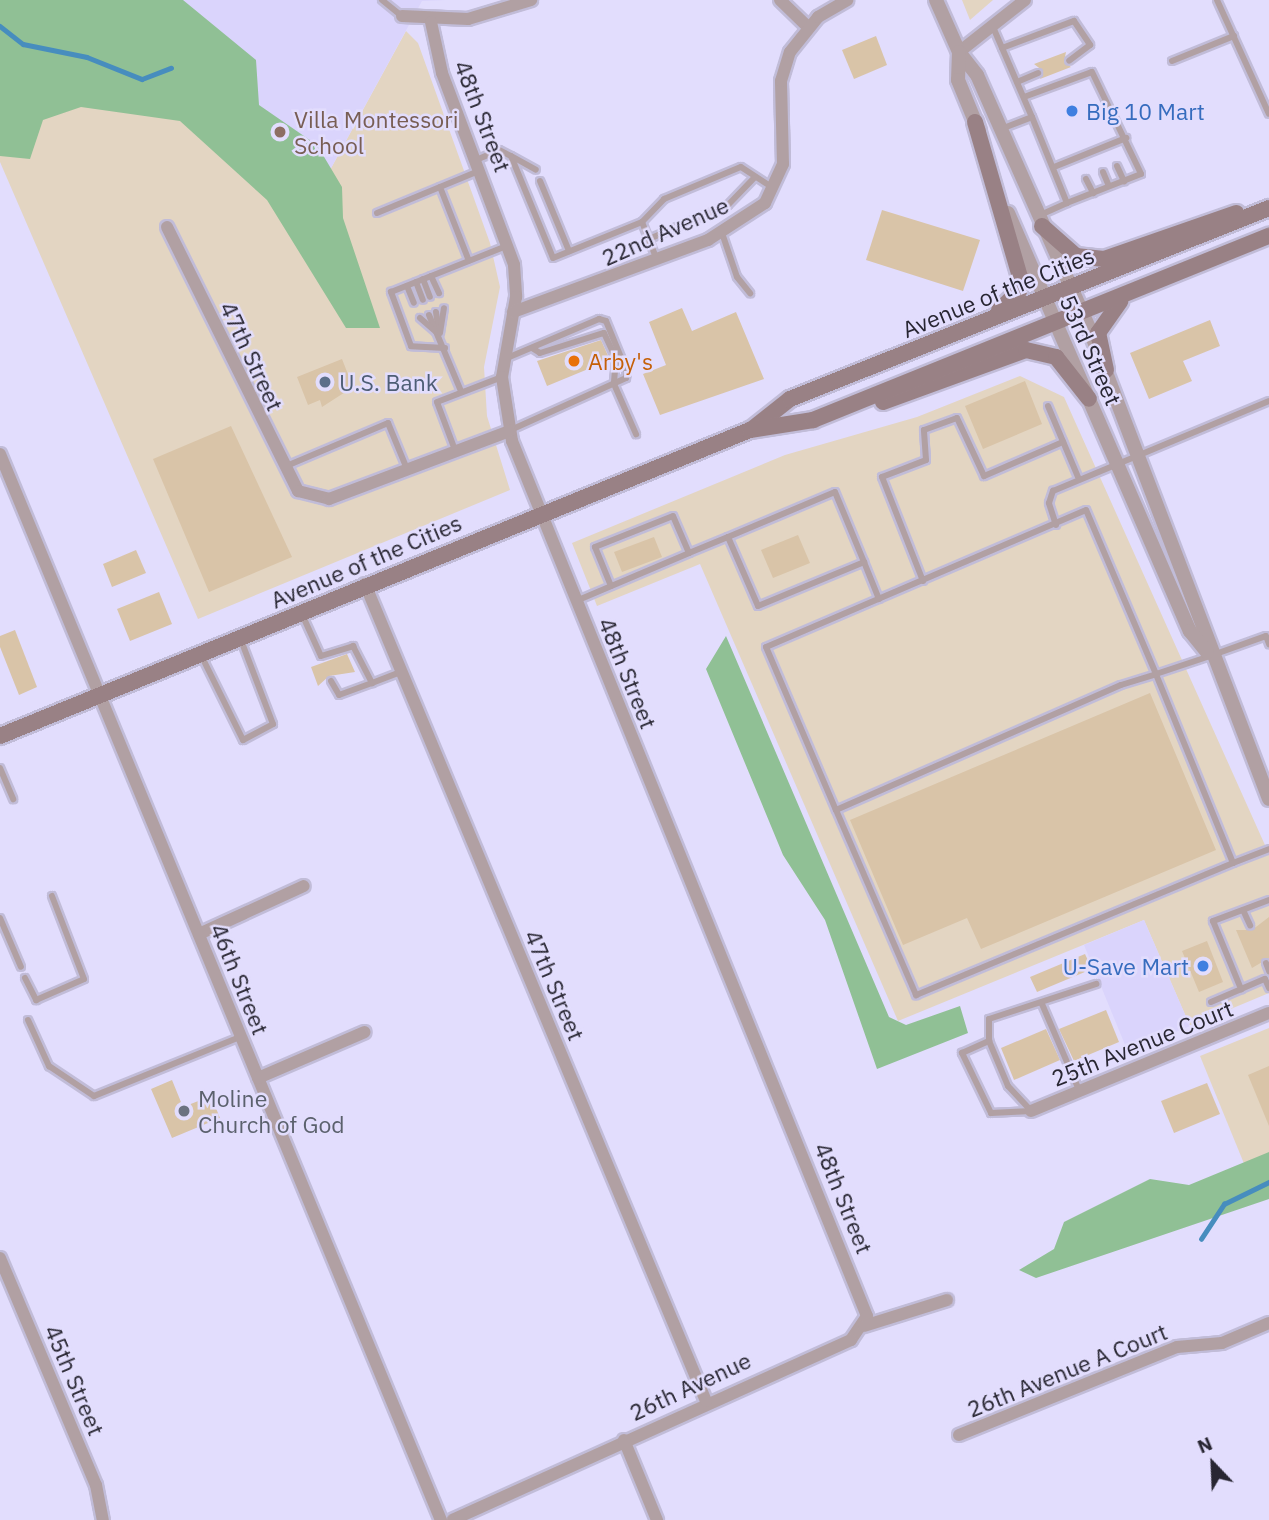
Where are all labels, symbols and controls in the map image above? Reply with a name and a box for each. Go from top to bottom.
street label: 48th Street [449,56,517,176]
place label: Big 10 Mart [1086,97,1205,125]
marker: Big 10 Mart [1064,103,1080,119]
place label: Villa Montessori School [294,105,458,159]
marker: Villa Montessori School [272,124,288,140]
street label: 22nd Avenue [597,191,733,271]
street label: Avenue of the Cities [898,241,1098,343]
street label: 53rd Street [1054,291,1128,409]
street label: 47th Street [215,297,289,415]
place label: Arby's [588,347,653,375]
marker: Arby's [566,353,582,369]
place label: U.S. Bank [339,368,438,396]
marker: U.S. Bank [317,374,333,390]
street label: Avenue of the Cities [266,508,466,614]
street label: 48th Street [593,613,663,733]
street label: 46th Street [205,919,275,1039]
street label: 47th Street [519,926,591,1044]
place label: U-Save Mart [1062,952,1189,980]
marker: U-Save Mart [1195,958,1211,974]
street label: 25th Avenue Court [1047,994,1237,1092]
place label: Moline Church of God [198,1084,345,1138]
marker: Moline Church of God [176,1103,192,1119]
street label: 48th Street [809,1138,879,1258]
street label: 26th Avenue A Court [963,1317,1171,1423]
street label: 45th Street [39,1321,111,1439]
street label: 26th Avenue [625,1346,755,1426]
north arrow [1178,1429,1248,1499]
text: N [1194,1431,1216,1458]

